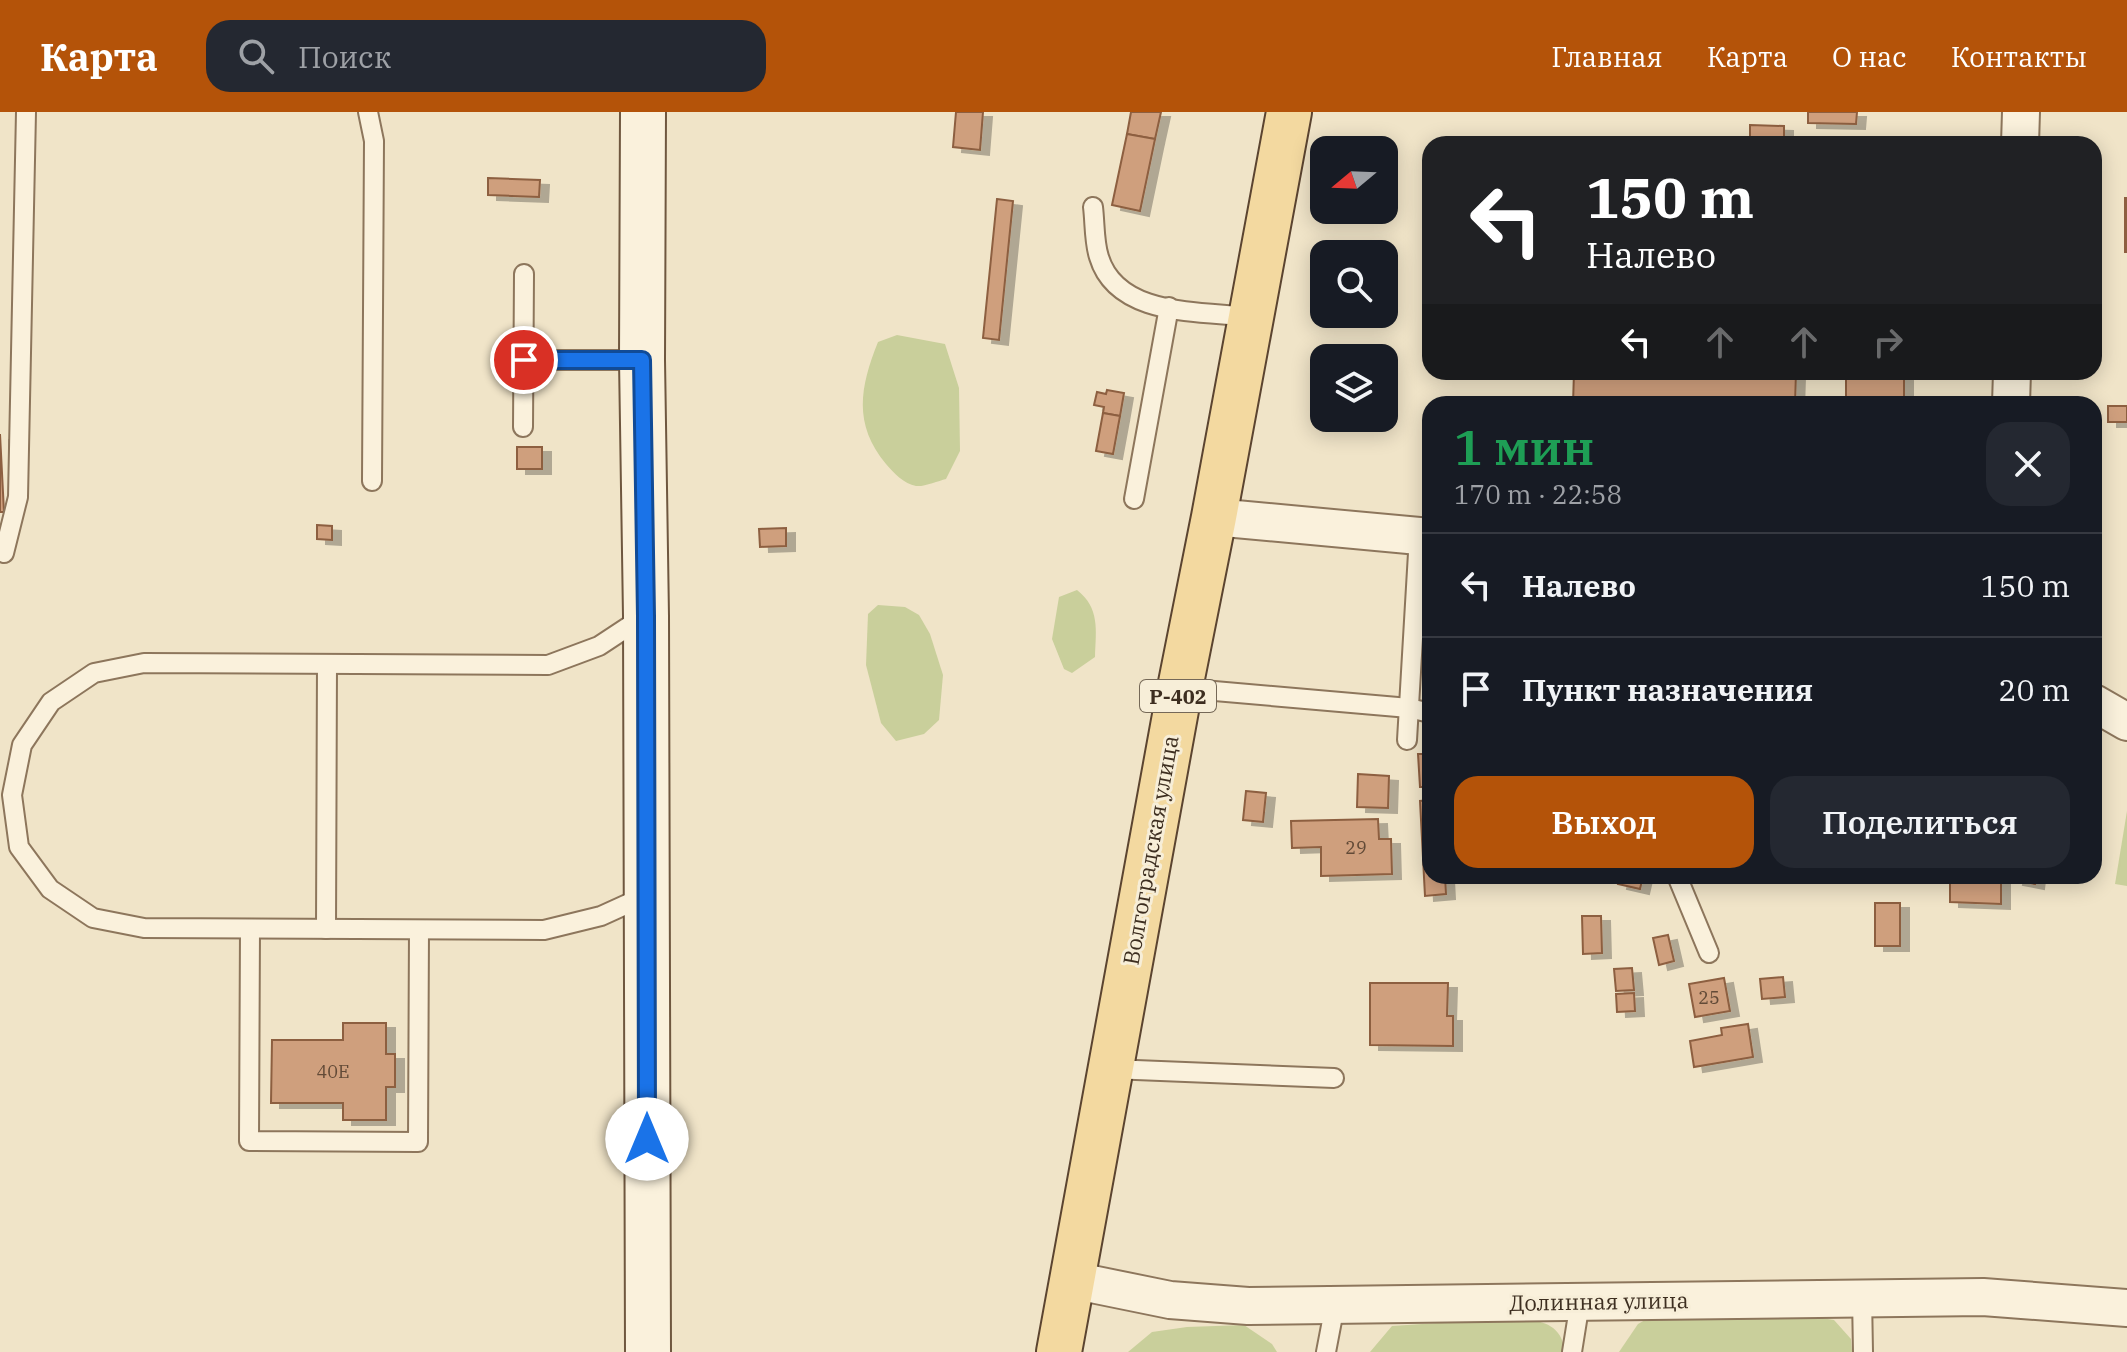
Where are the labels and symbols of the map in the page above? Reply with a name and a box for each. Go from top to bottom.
north arrow [1310,136,1398,224]
pin [490,326,558,394]
road number: Р-402 [1140,680,1216,712]
street label: Волгоградская улица [1116,733,1184,967]
house number: 29 [1345,836,1367,859]
house number: 25 [1698,986,1720,1009]
house number: 40Е [316,1060,350,1083]
position arrow [605,1097,689,1181]
street label: Долинная улица [1509,1285,1689,1317]

